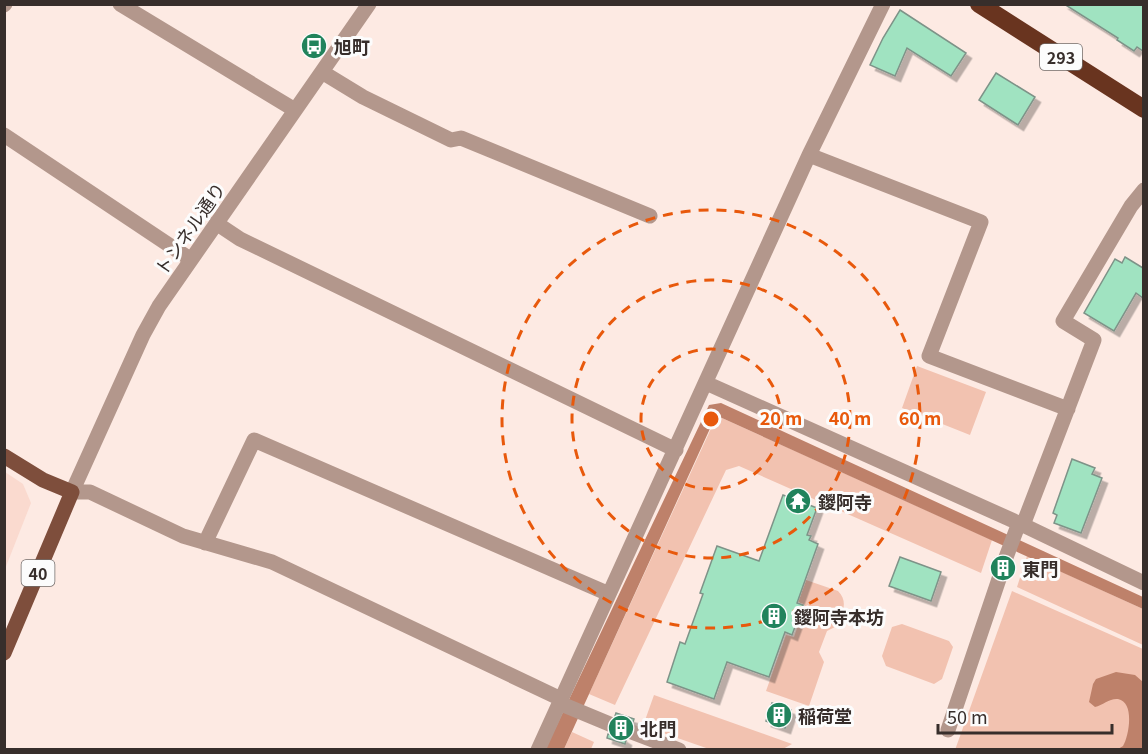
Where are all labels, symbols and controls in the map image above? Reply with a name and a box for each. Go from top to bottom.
bus stop icon: 旭町 [299,31,329,61]
place label: 旭町 [334,33,370,59]
road number: 293 [1040,44,1082,70]
street label: トンネル通り [147,176,231,280]
text: 20 m [760,404,802,430]
text: 40 m [829,404,871,430]
text: 60 m [899,404,941,430]
centre of rings [701,409,721,429]
temple icon: 鑁阿寺 [783,486,813,516]
place label: 鑁阿寺 [818,488,872,514]
building icon: 東門 [988,553,1018,583]
place label: 東門 [1022,555,1058,581]
road number: 40 [22,560,54,586]
building icon: 鑁阿寺本坊 [759,601,789,631]
place label: 鑁阿寺本坊 [794,603,884,629]
scale bar [938,697,1112,735]
building icon: 稲荷堂 [764,700,794,730]
place label: 稲荷堂 [798,702,852,728]
text: 50 m [947,703,988,729]
building icon: 北門 [606,713,636,743]
place label: 北門 [640,715,676,741]

